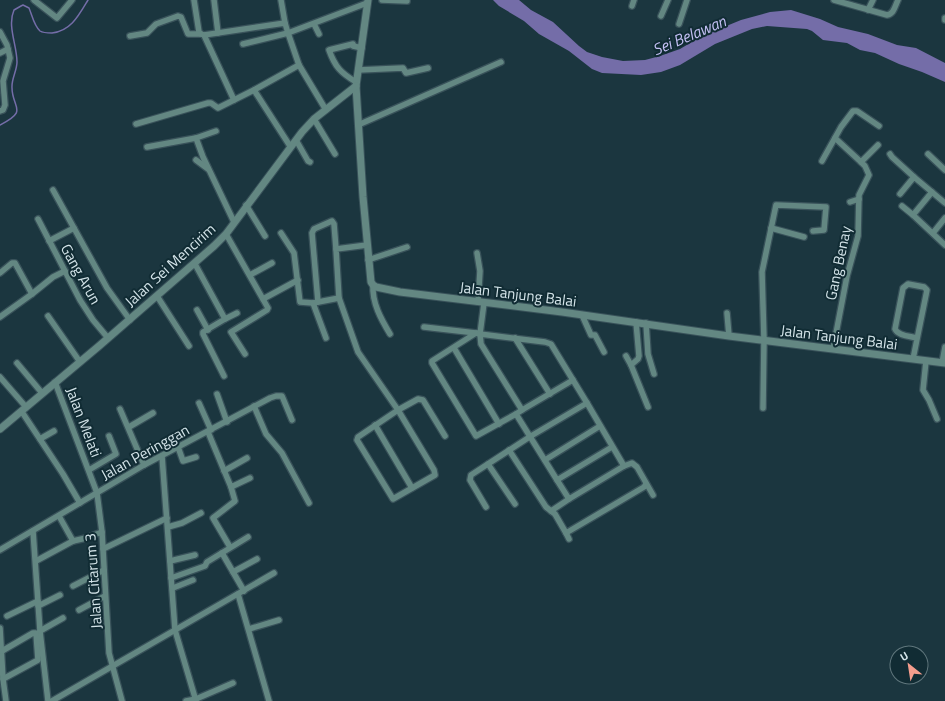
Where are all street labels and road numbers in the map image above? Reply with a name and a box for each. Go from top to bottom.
street label: Jalan Sei Mencirim [119,218,221,312]
street label: Gang Benay [819,224,857,302]
street label: Gang Arun [55,240,107,308]
street label: Jalan Tanjung Balai [458,275,578,313]
street label: Jalan Tanjung Balai [779,318,899,356]
street label: Jalan Melati [60,383,108,461]
street label: Jalan Peringgan [97,418,193,486]
street label: Jalan Citarum 3 [78,532,108,630]

